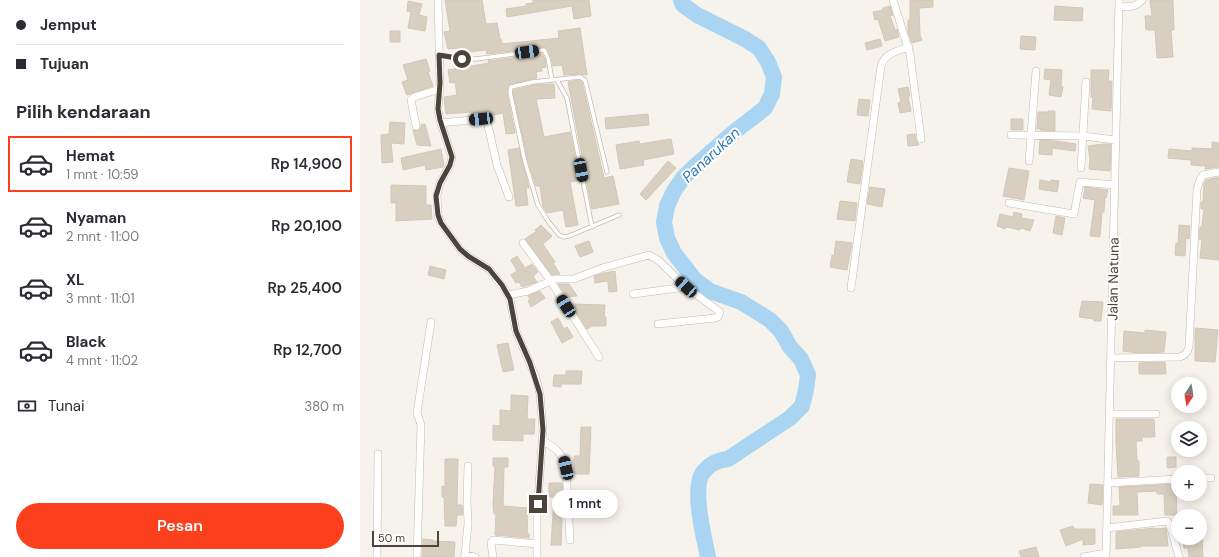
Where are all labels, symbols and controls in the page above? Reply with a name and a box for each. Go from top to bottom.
text: Jemput [40,15,97,35]
car [514,44,540,60]
route start [453,50,471,68]
text: Tujuan [40,54,89,74]
text: Pilih kendaraan [16,100,151,124]
car [468,112,494,126]
water label: Panarukan [678,123,745,187]
icon: car [18,146,54,182]
text: Hemat [66,146,115,166]
text: Rp 14,900 [271,154,342,174]
car [573,157,589,183]
text: 1 mnt · 10:59 [66,166,138,183]
icon: car [18,208,54,244]
text: Nyaman [66,208,126,228]
text: Rp 20,100 [271,216,342,236]
text: 2 mnt · 11:00 [66,228,139,245]
street label: Jalan Natuna [1103,237,1123,321]
icon: car [18,270,54,306]
text: XL [66,270,84,290]
car [673,275,699,299]
text: Rp 25,400 [268,278,342,298]
text: 3 mnt · 11:01 [66,290,134,307]
car [554,293,578,319]
icon: car [18,332,54,368]
text: Black [66,332,106,352]
text: Rp 12,700 [273,340,342,360]
text: 4 mnt · 11:02 [66,352,138,369]
north arrow [1171,377,1207,413]
map controls [1171,377,1207,545]
icon: cash [16,395,38,417]
text: Tunai [48,396,85,416]
text: 380 m [304,398,344,415]
button: layers [1171,421,1207,457]
car [557,455,575,481]
button: + [1171,465,1207,501]
callout: 1 mnt [552,490,618,518]
route end [529,495,547,513]
text: 1 mnt [568,495,602,512]
button: Pesan [16,503,344,549]
button: − [1171,509,1207,545]
scale bar [372,529,439,548]
text: 50 m [378,531,405,545]

